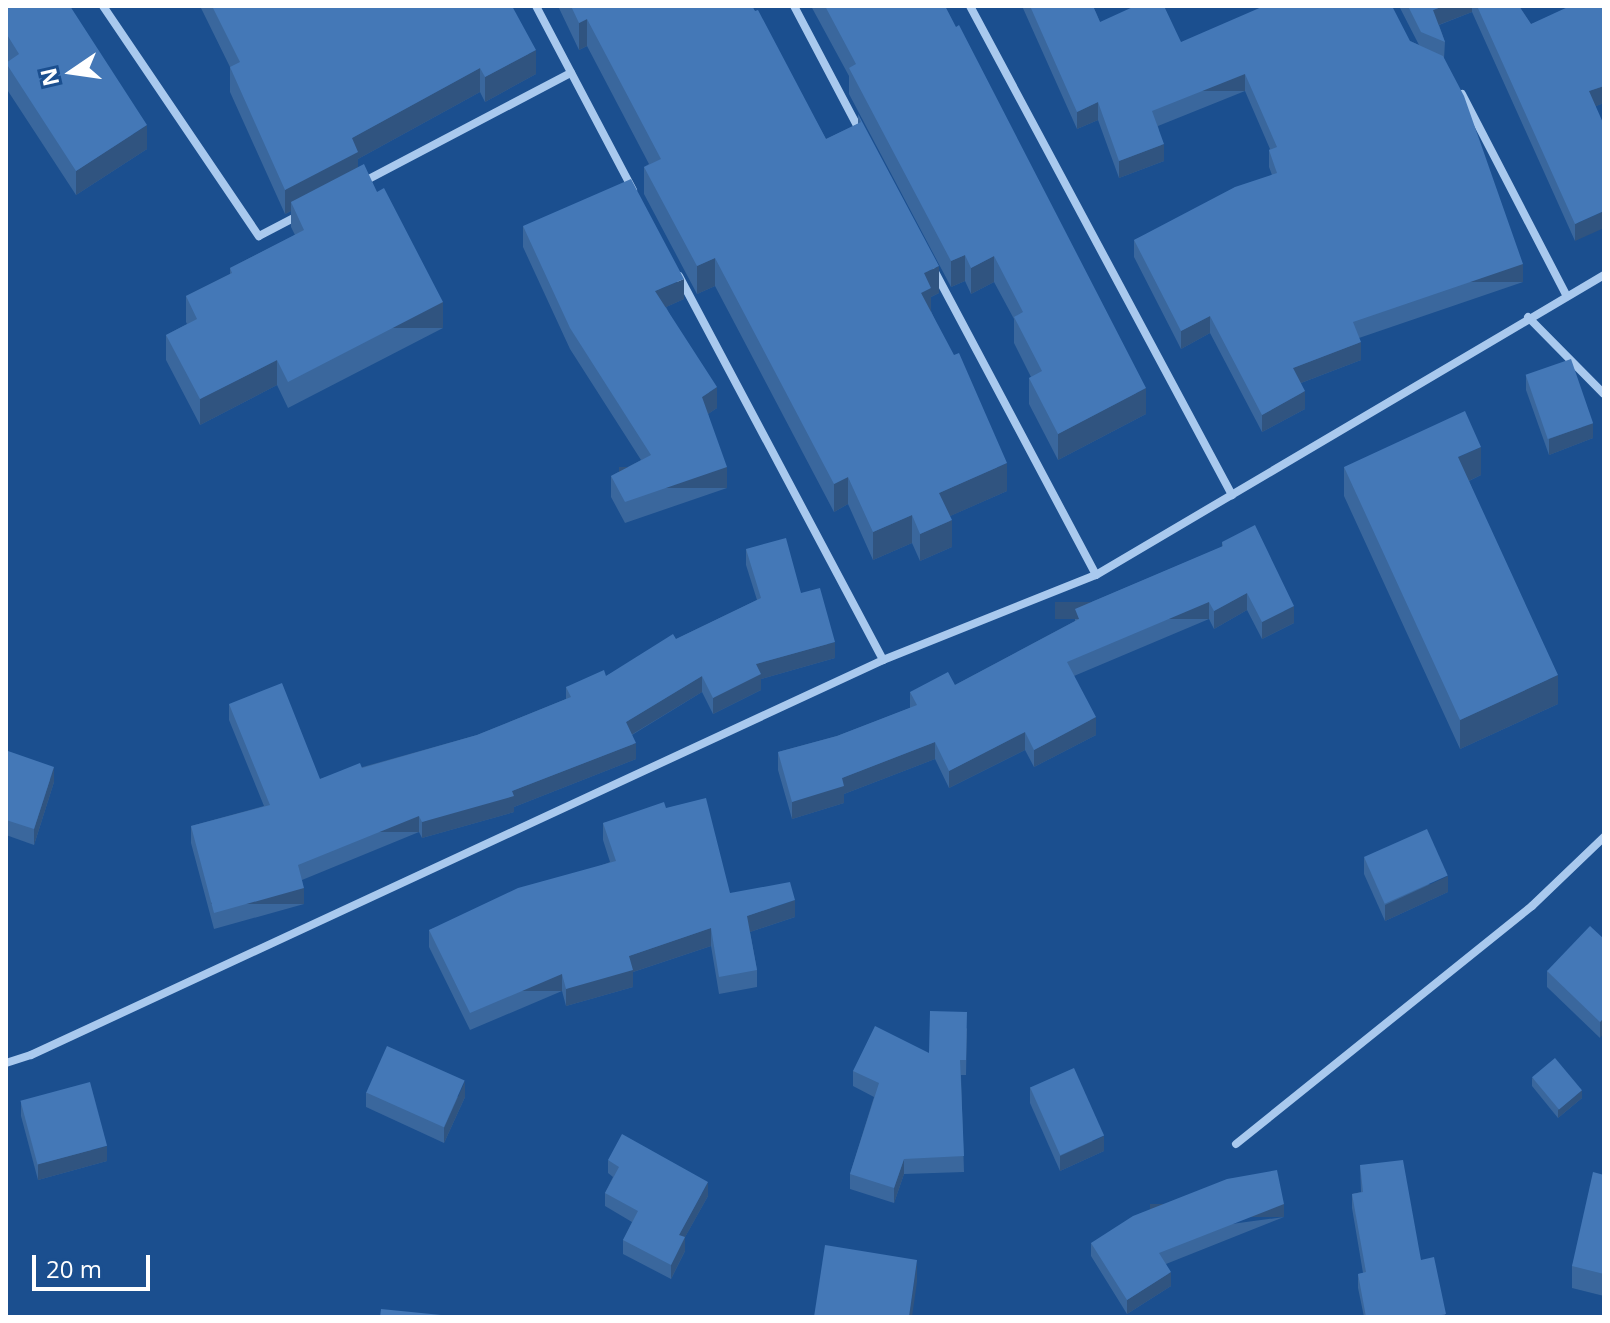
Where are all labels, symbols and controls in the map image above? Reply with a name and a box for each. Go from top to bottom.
north arrow [32,32,112,112]
text: N [32,65,65,89]
scale bar [36,1239,154,1289]
text: 20 m [46,1252,102,1285]

